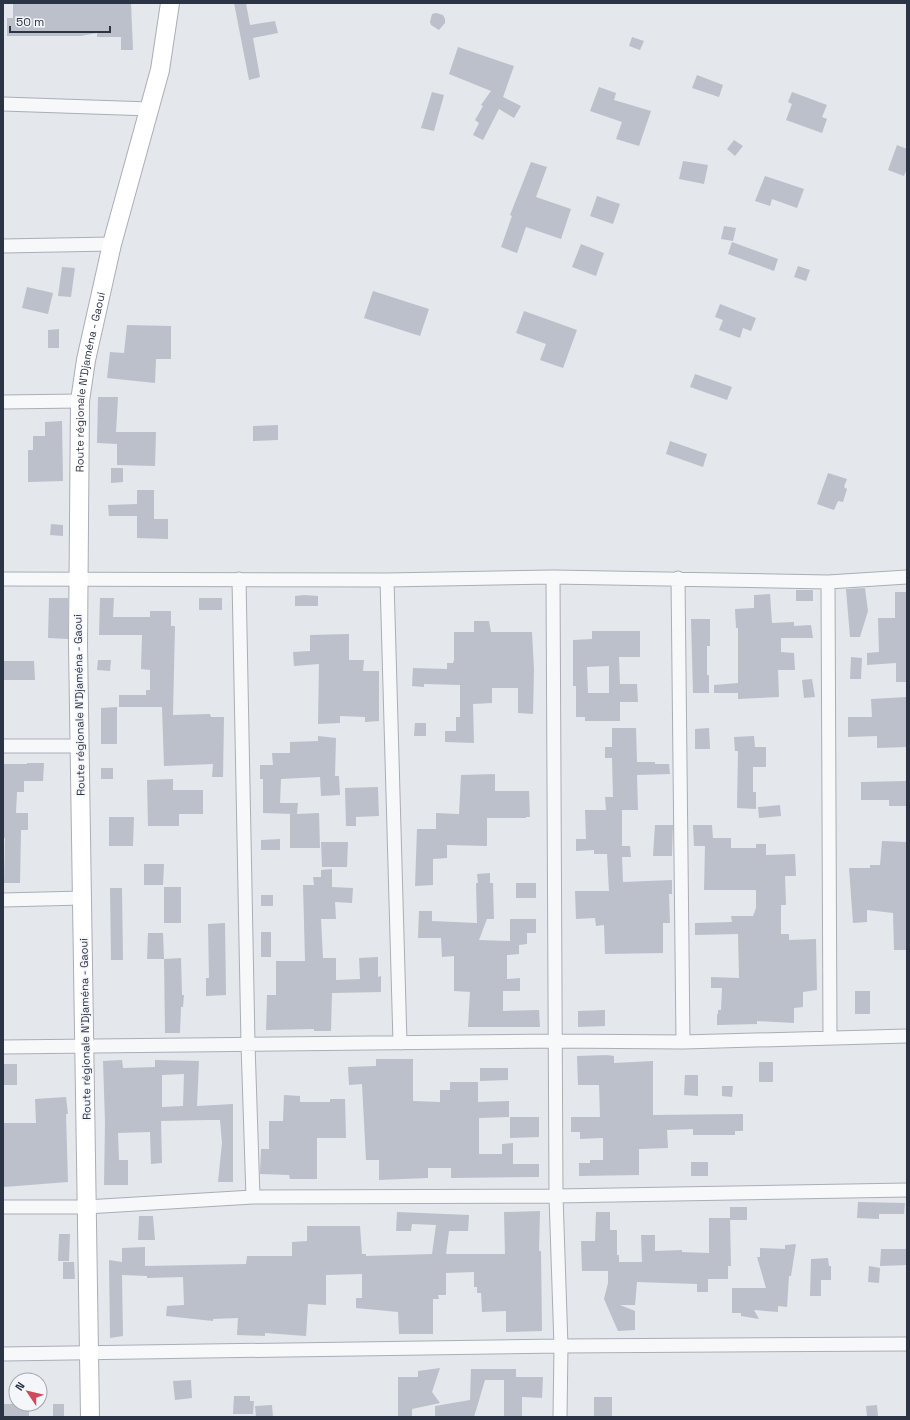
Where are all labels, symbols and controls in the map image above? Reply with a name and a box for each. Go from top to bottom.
scale bar [10,8,110,34]
text: 50 m [16,14,44,30]
street label: Route régionale N'Djaména - Gaoui [72,290,108,472]
street label: Route régionale N'Djaména - Gaoui [70,614,88,796]
street label: Route régionale N'Djaména - Gaoui [76,938,94,1120]
north arrow [8,1372,48,1412]
text: N [12,1379,28,1393]

